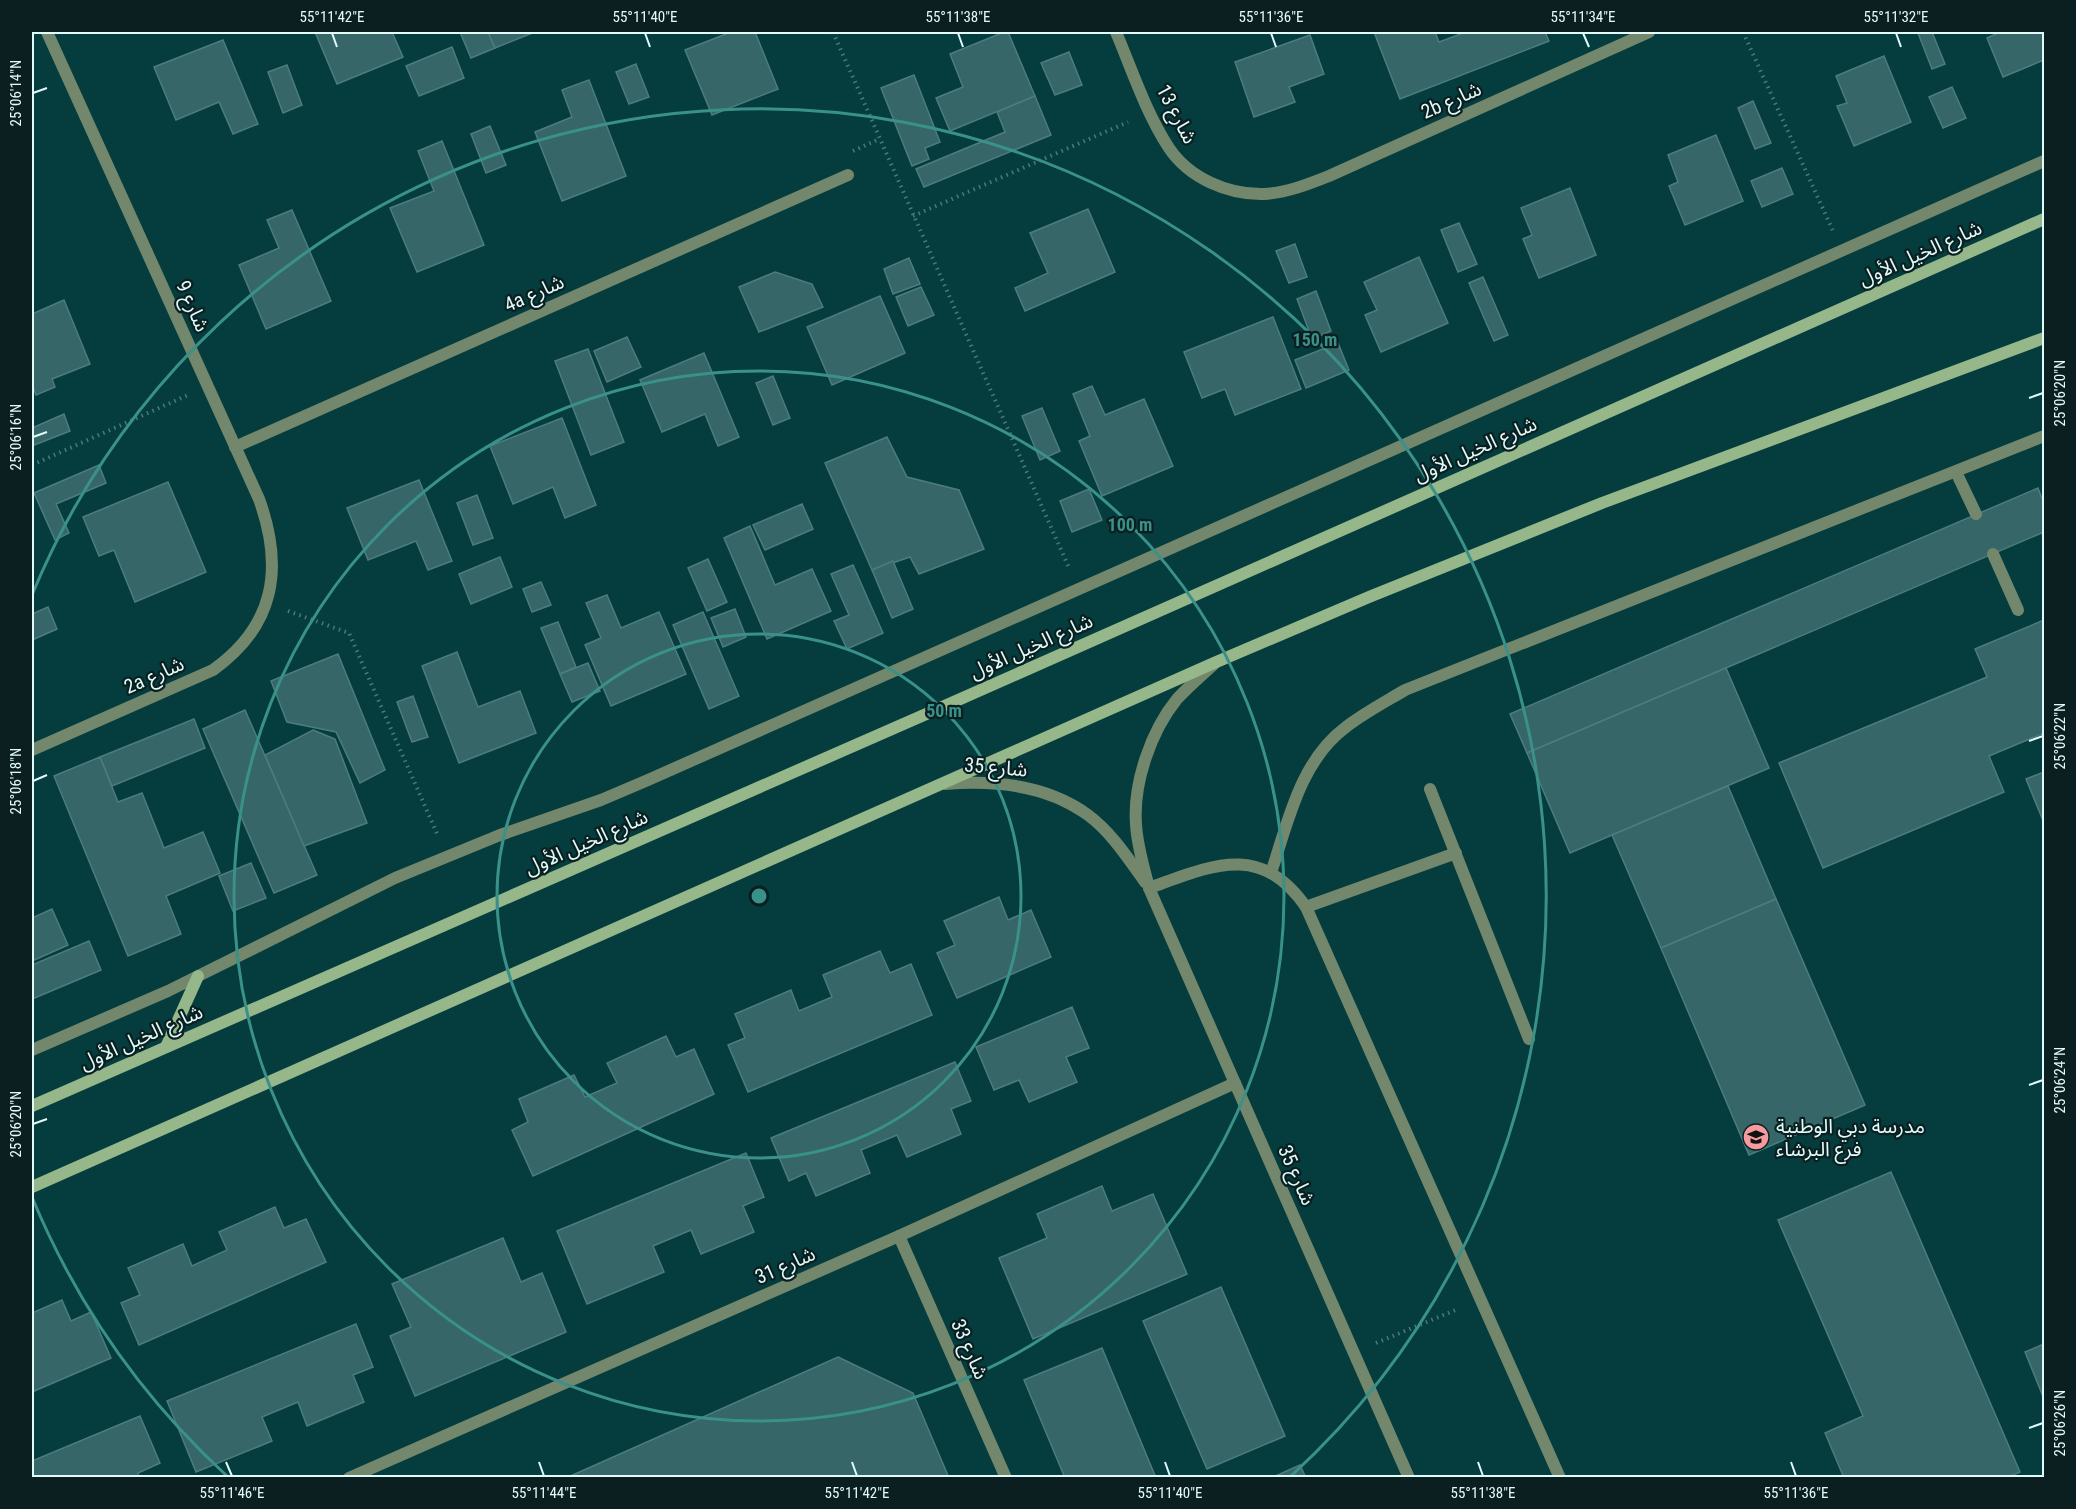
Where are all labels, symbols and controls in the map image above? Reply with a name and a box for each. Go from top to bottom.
text: 55°11'42"E [300,8,364,26]
text: 55°11'40"E [613,8,677,26]
text: 55°11'38"E [926,8,990,26]
text: 55°11'36"E [1239,8,1303,26]
text: 55°11'34"E [1551,8,1615,26]
text: 55°11'32"E [1864,8,1928,26]
text: 25°06'14"N [7,60,25,126]
street label: 2b شارع [1417,76,1486,127]
street label: شارع 13 [1149,80,1202,149]
street label: شارع الخيل الأول [1855,215,1986,294]
street label: 4a شارع [500,269,569,320]
street label: شارع 9 [168,277,215,337]
text: 150 m [1293,329,1337,350]
text: 25°06'20"N [2051,360,2069,426]
text: 25°06'16"N [7,404,25,470]
street label: شارع الخيل الأول [1410,411,1541,490]
text: 100 m [1108,514,1152,535]
street label: شارع الخيل الأول [966,608,1097,687]
street label: 2a شارع [120,651,189,702]
text: 50 m [926,700,962,721]
text: 25°06'22"N [2051,703,2069,769]
text: 25°06'18"N [7,748,25,814]
street label: شارع 35 [963,752,1029,785]
street label: شارع الخيل الأول [521,804,652,883]
centre of rings [749,886,769,906]
street label: شارع الخيل الأول [76,999,207,1078]
text: 25°06'24"N [2051,1047,2069,1113]
text: 25°06'20"N [7,1091,25,1157]
place label: مدرسة دبي الوطنية فرع البرشاء [1776,1114,1925,1164]
school or university icon: مدرسة دبي الوطنية فرع البرشاء [1741,1122,1771,1152]
street label: شارع 35 [1270,1141,1321,1210]
street label: شارع 31 [751,1241,820,1292]
street label: شارع 33 [943,1315,994,1384]
text: 25°06'26"N [2051,1390,2069,1456]
text: 55°11'46"E [200,1484,264,1502]
text: 55°11'44"E [512,1484,576,1502]
text: 55°11'42"E [825,1484,889,1502]
text: 55°11'40"E [1138,1484,1202,1502]
text: 55°11'38"E [1451,1484,1515,1502]
text: 55°11'36"E [1764,1484,1828,1502]

